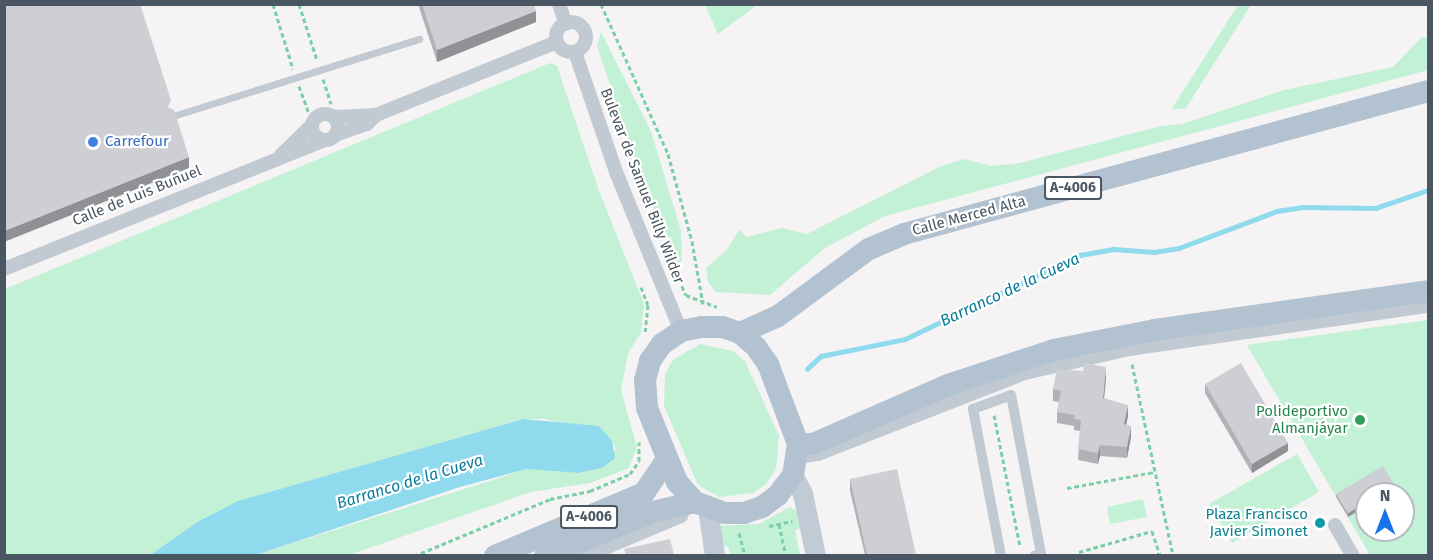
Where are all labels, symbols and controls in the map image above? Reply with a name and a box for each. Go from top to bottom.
street label: Bulevar de Samuel Billy Wilder [596,86,688,286]
place label: Carrefour [105,133,169,151]
marker: Carrefour [86,135,100,149]
street label: Calle de Luis Buñuel [70,162,204,230]
road number: A-4006 [1043,177,1103,199]
street label: Calle Merced Alta [910,192,1028,240]
water label: Barranco de la Cueva [937,249,1083,331]
place label: Polideportivo Almanjáyar [1256,402,1348,437]
marker: Polideportivo Almanjáyar [1353,413,1367,427]
water label: Barranco de la Cueva [335,451,485,513]
north arrow [1355,482,1415,542]
text: N [1380,486,1390,505]
place label: Plaza Francisco Javier Simonet [1205,505,1308,540]
road number: A-4006 [559,506,619,528]
marker: Plaza Francisco Javier Simonet [1313,516,1327,530]

